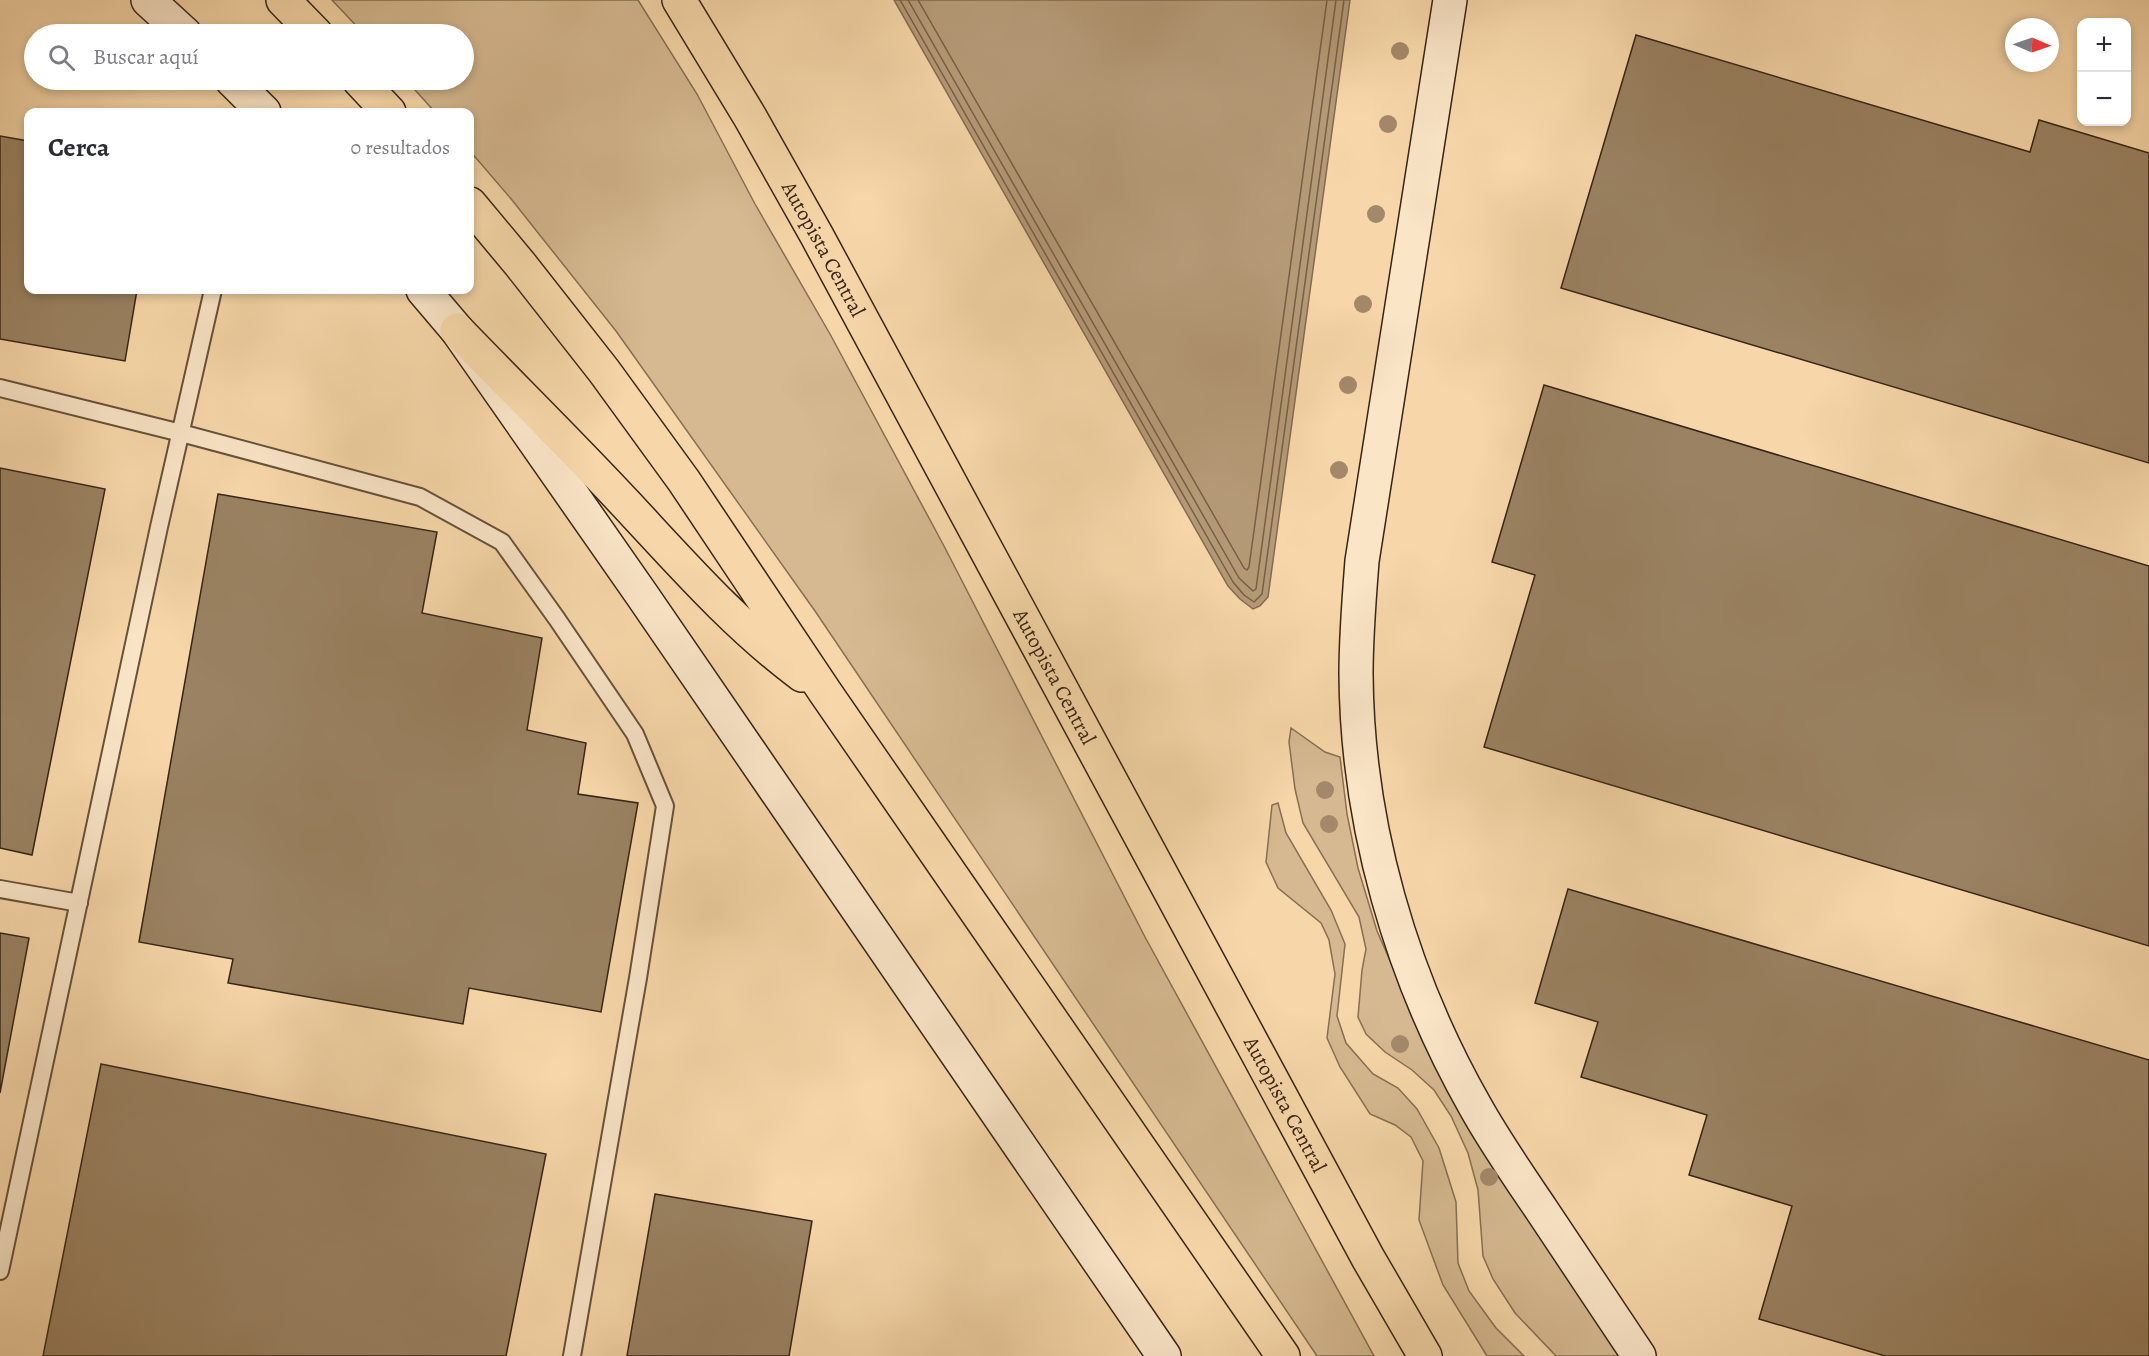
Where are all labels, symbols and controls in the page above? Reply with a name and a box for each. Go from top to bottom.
north arrow [2005,18,2059,72]
map controls [2077,18,2131,126]
button: + [2077,18,2131,72]
search box [24,24,474,90]
icon: search [45,41,78,74]
text: Buscar aquí [93,42,199,72]
button: − [2077,72,2131,126]
text: Cerca [48,130,110,165]
text: 0 resultados [351,134,450,161]
street label: Autopista Central [775,175,872,322]
street label: Autopista Central [1006,603,1103,749]
street label: Autopista Central [1237,1031,1333,1177]

